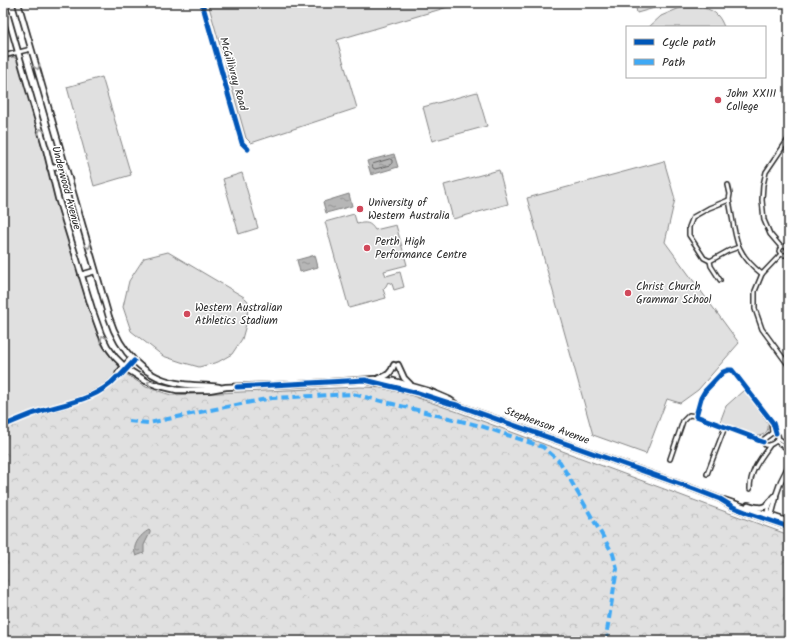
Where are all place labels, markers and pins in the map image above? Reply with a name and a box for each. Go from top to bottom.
place label: John XXIII College [726,85,776,116]
marker: John XXIII College [713,95,723,105]
place label: University of Western Australia [368,194,450,225]
marker: University of Western Australia [355,204,365,214]
place label: Perth High Performance Centre [375,233,467,264]
marker: Perth High Performance Centre [362,243,372,253]
place label: Christ Church Grammar School [636,278,712,309]
marker: Christ Church Grammar School [623,288,633,298]
place label: Western Australian Athletics Stadium [195,299,283,330]
marker: Western Australian Athletics Stadium [182,309,192,319]

